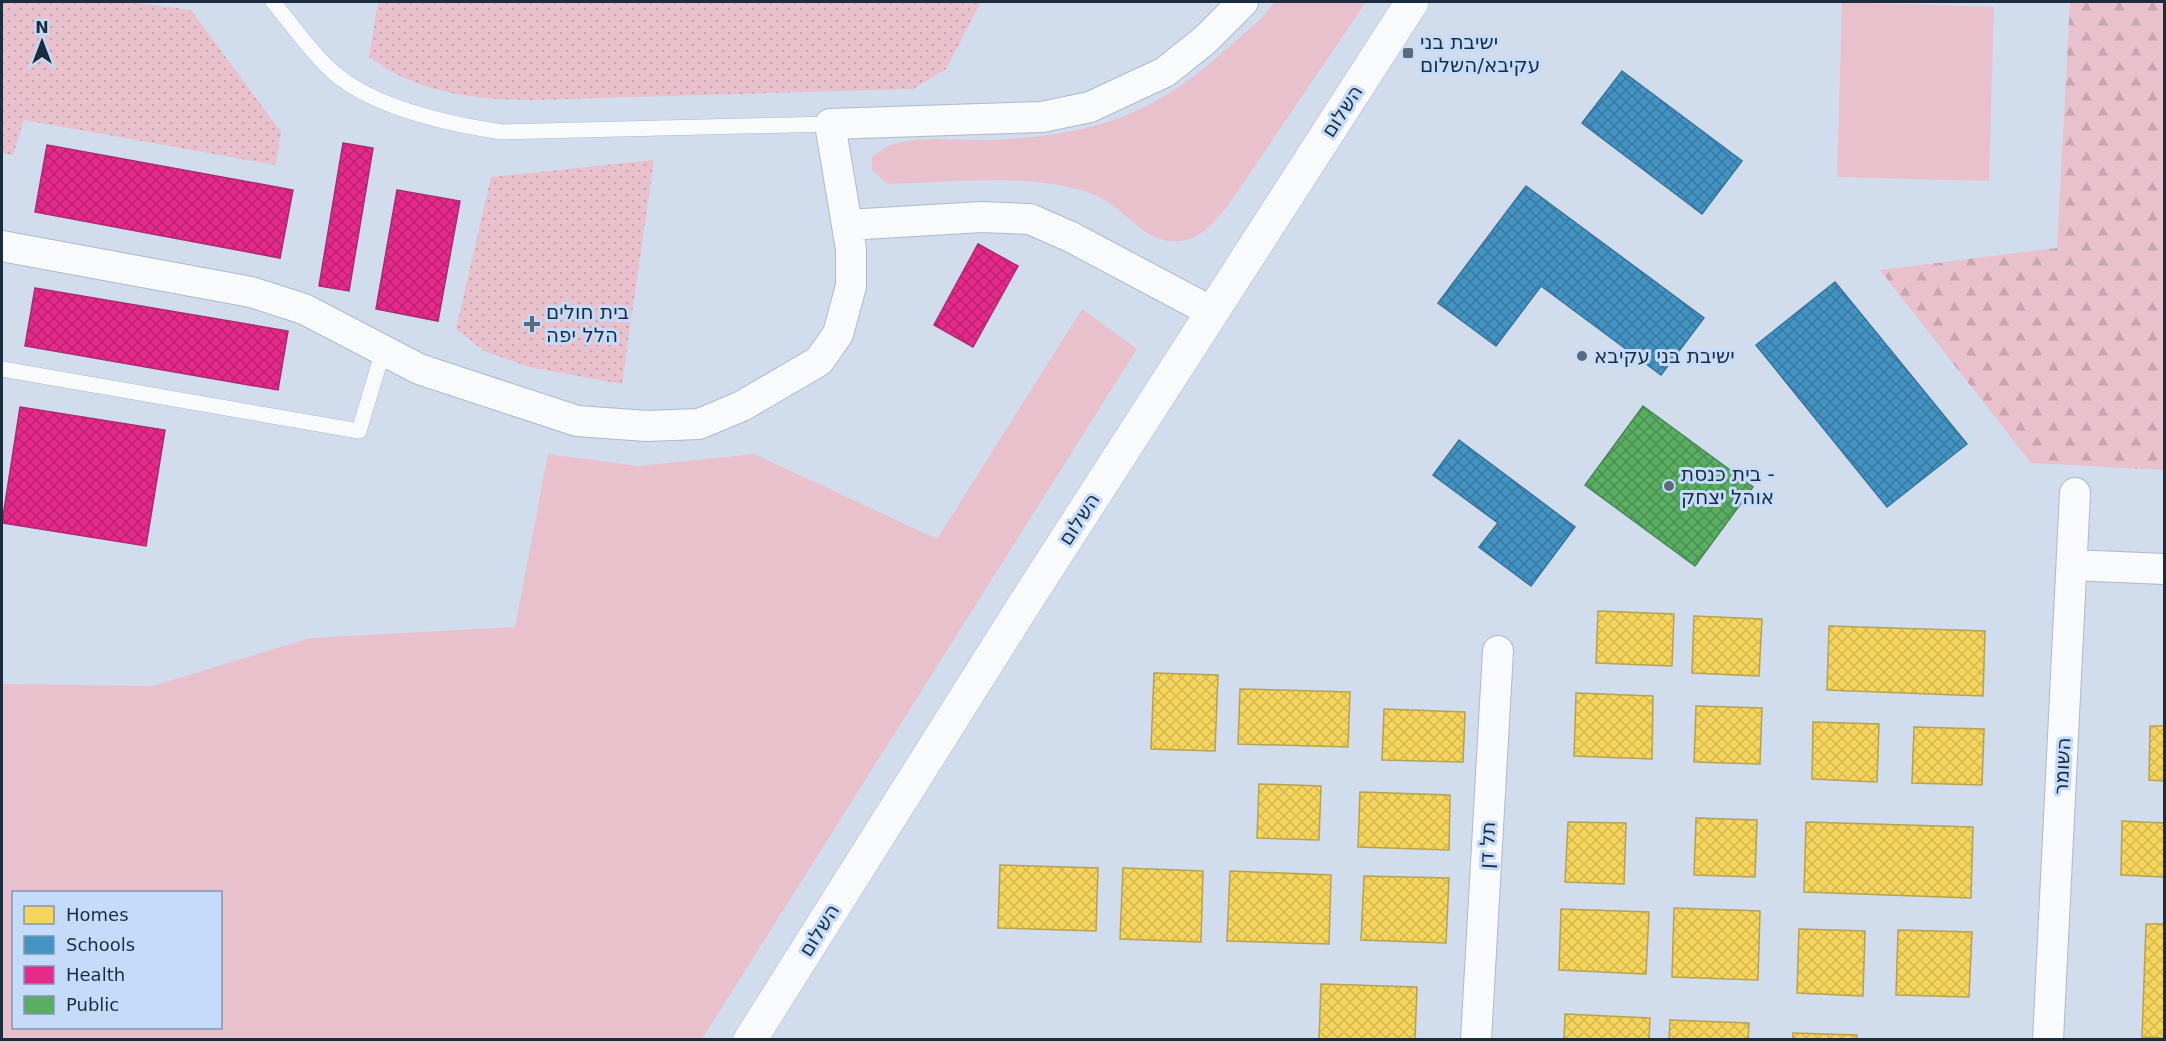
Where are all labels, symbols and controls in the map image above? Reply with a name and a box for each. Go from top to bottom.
north arrow [12,12,72,72]
text: N [35,18,49,37]
place label: ישיבת בני עקיבא/השלום [1420,30,1540,77]
marker: ישיבת בני עקיבא/השלום [1401,46,1415,60]
street label: השלום [1316,80,1368,142]
place label: בית חולים הלל יפה [546,300,629,347]
marker: בית חולים הלל יפה [523,315,541,333]
place label: ישיבת בני עקיבא [1594,344,1735,368]
marker: ישיבת בני עקיבא [1575,349,1589,363]
place label: בית כנסת - אוהל יצחק [1681,462,1775,509]
marker: בית כנסת - אוהל יצחק [1662,479,1676,493]
street label: השלום [1053,488,1105,550]
street label: השומר [2049,737,2075,795]
street label: תל דן [1474,821,1500,869]
legend [12,891,222,1029]
street label: השלום [794,899,844,961]
text: Homes [66,904,129,925]
text: Schools [66,934,135,955]
text: Health [66,964,125,985]
text: Public [66,994,119,1015]

